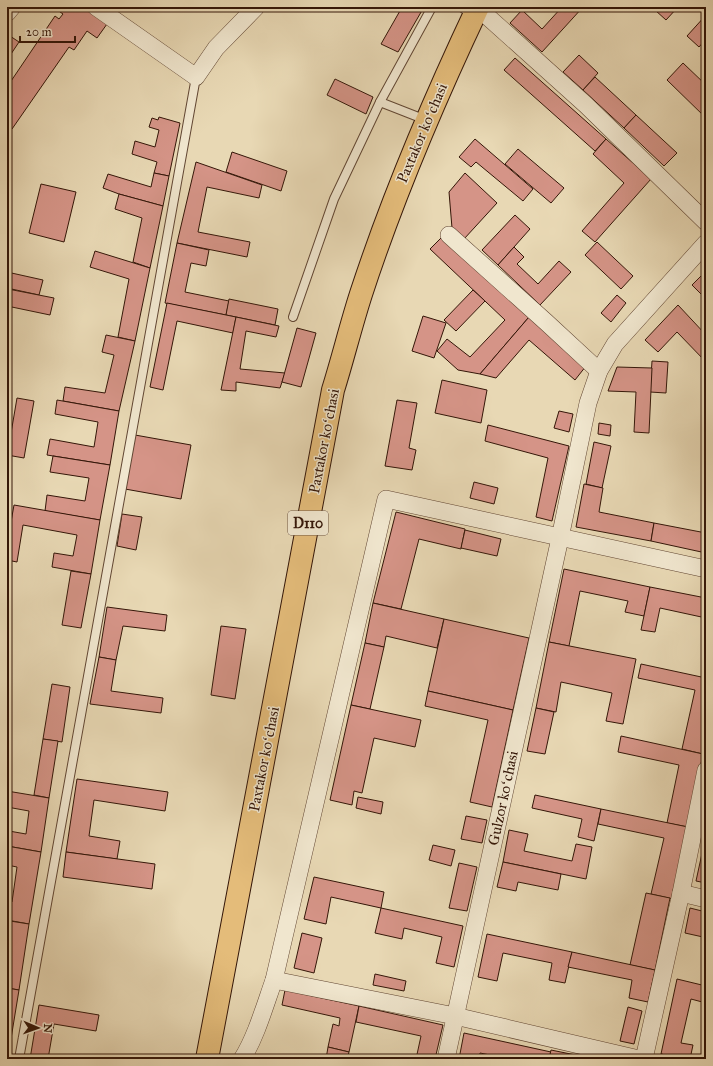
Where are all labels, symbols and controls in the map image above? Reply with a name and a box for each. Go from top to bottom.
scale bar [20,18,75,44]
text: 20 m [26,25,52,39]
street label: Paxtakor koʻchasi [393,81,451,185]
street label: Paxtakor koʻchasi [305,387,343,495]
road number: D110 [288,511,328,535]
street label: Paxtakor koʻchasi [245,705,283,813]
street label: Gulzor koʻchasi [484,749,522,847]
north arrow [18,1008,58,1048]
text: N [41,1023,54,1034]

